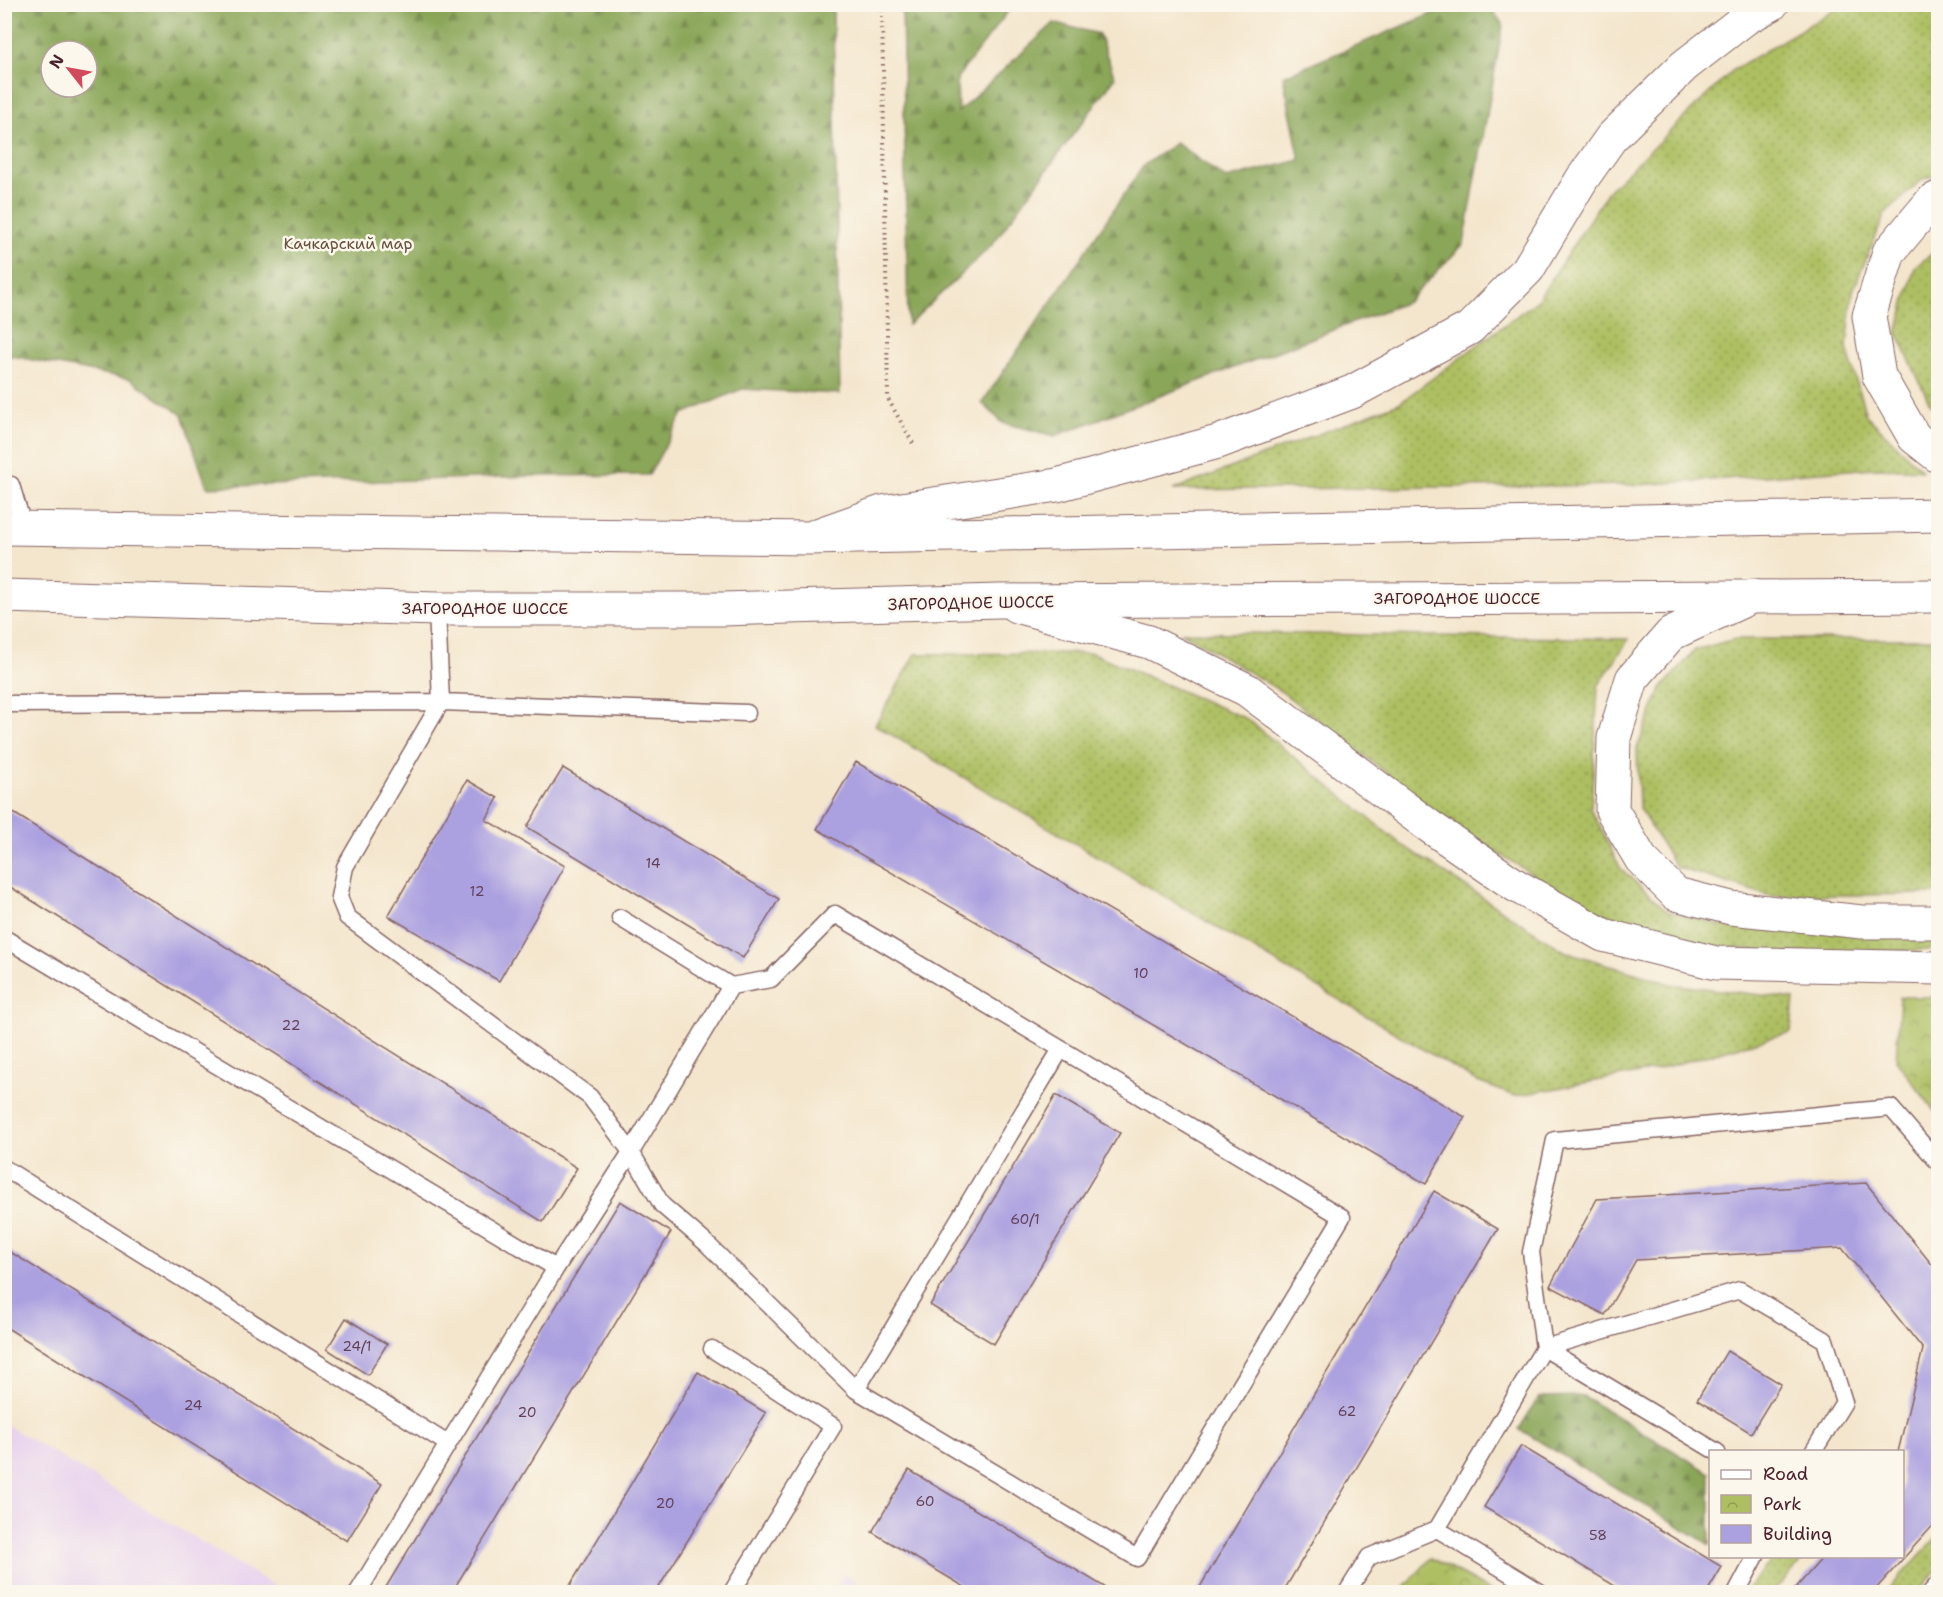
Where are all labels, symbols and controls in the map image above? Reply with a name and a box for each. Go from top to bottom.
north arrow [39,39,99,99]
text: N [44,51,69,72]
park label: Качкарский мар [283,233,413,254]
street label: ЗАГОРОДНОЕ ШОССЕ [1374,588,1540,609]
street label: ЗАГОРОДНОЕ ШОССЕ [888,591,1054,615]
street label: ЗАГОРОДНОЕ ШОССЕ [402,598,568,619]
house number: 14 [645,854,661,872]
house number: 12 [470,882,484,900]
house number: 10 [1133,964,1149,982]
house number: 22 [282,1016,300,1034]
house number: 60/1 [1010,1210,1040,1228]
house number: 24/1 [342,1337,372,1355]
house number: 24 [184,1396,203,1414]
house number: 62 [1338,1402,1356,1420]
house number: 20 [517,1403,537,1421]
legend [1709,1450,1904,1558]
text: Road [1763,1462,1808,1486]
house number: 60 [915,1492,935,1510]
text: Park [1763,1492,1802,1516]
house number: 20 [655,1494,675,1512]
text: Building [1763,1522,1832,1546]
house number: 58 [1589,1526,1607,1544]

